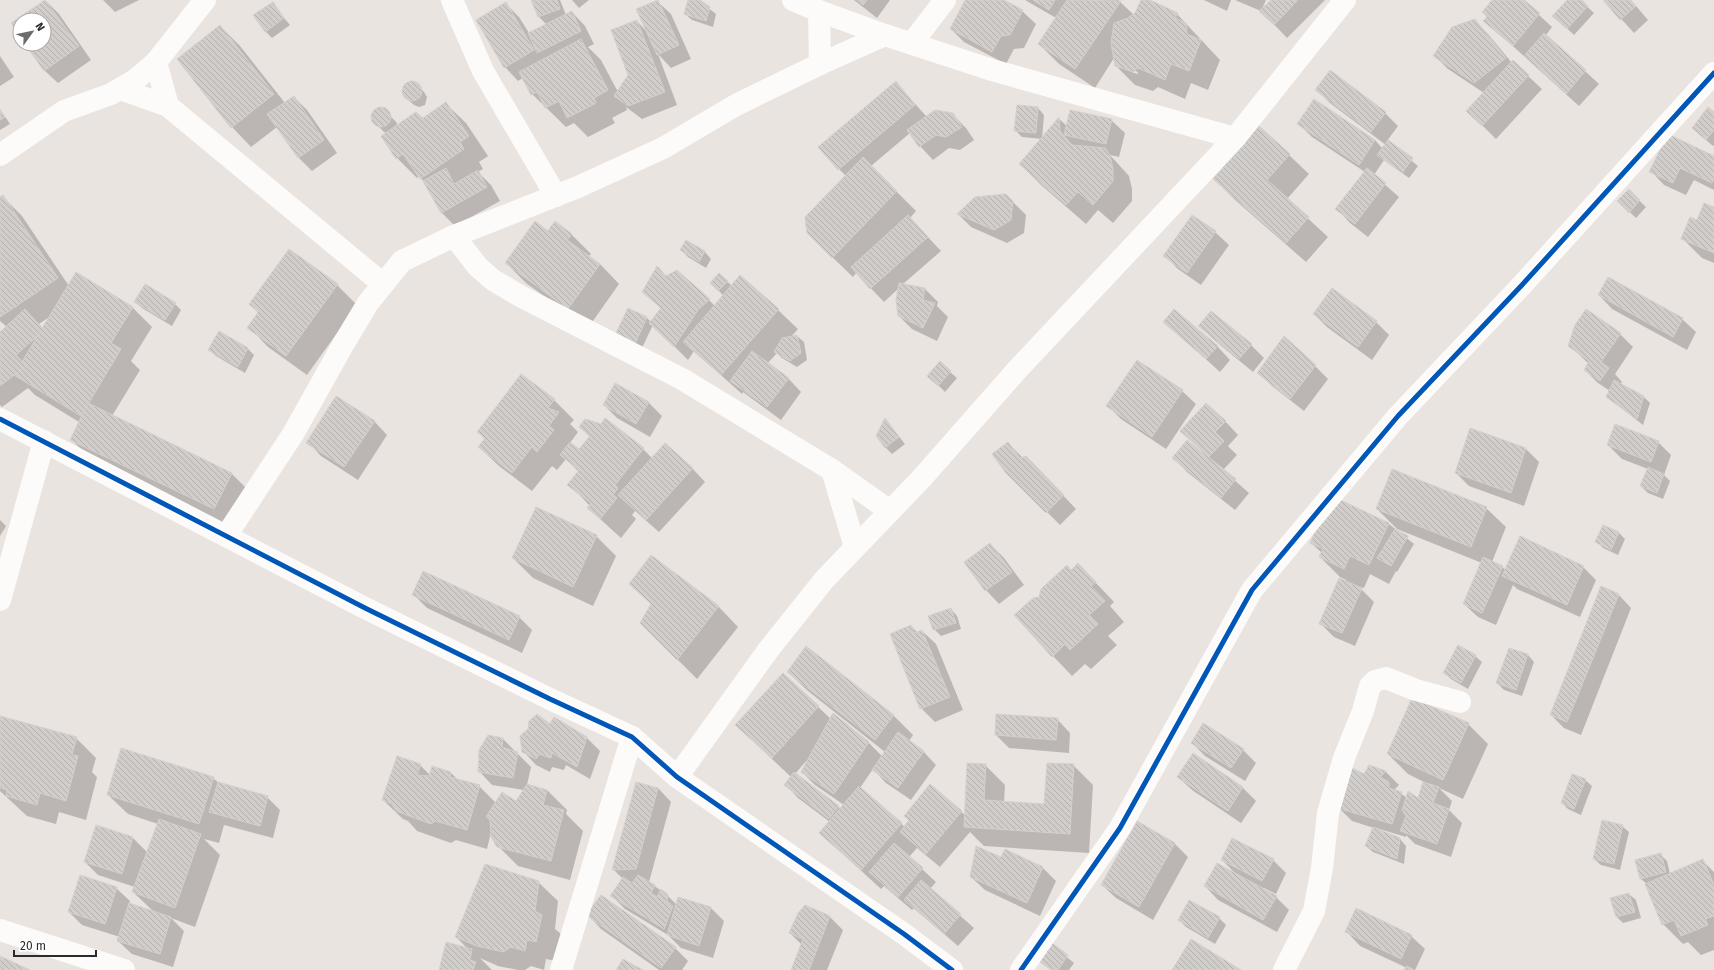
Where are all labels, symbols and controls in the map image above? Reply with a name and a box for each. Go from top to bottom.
north arrow [12,12,52,52]
text: N [33,20,47,33]
scale bar [14,932,96,958]
text: 20 m [20,939,46,953]

